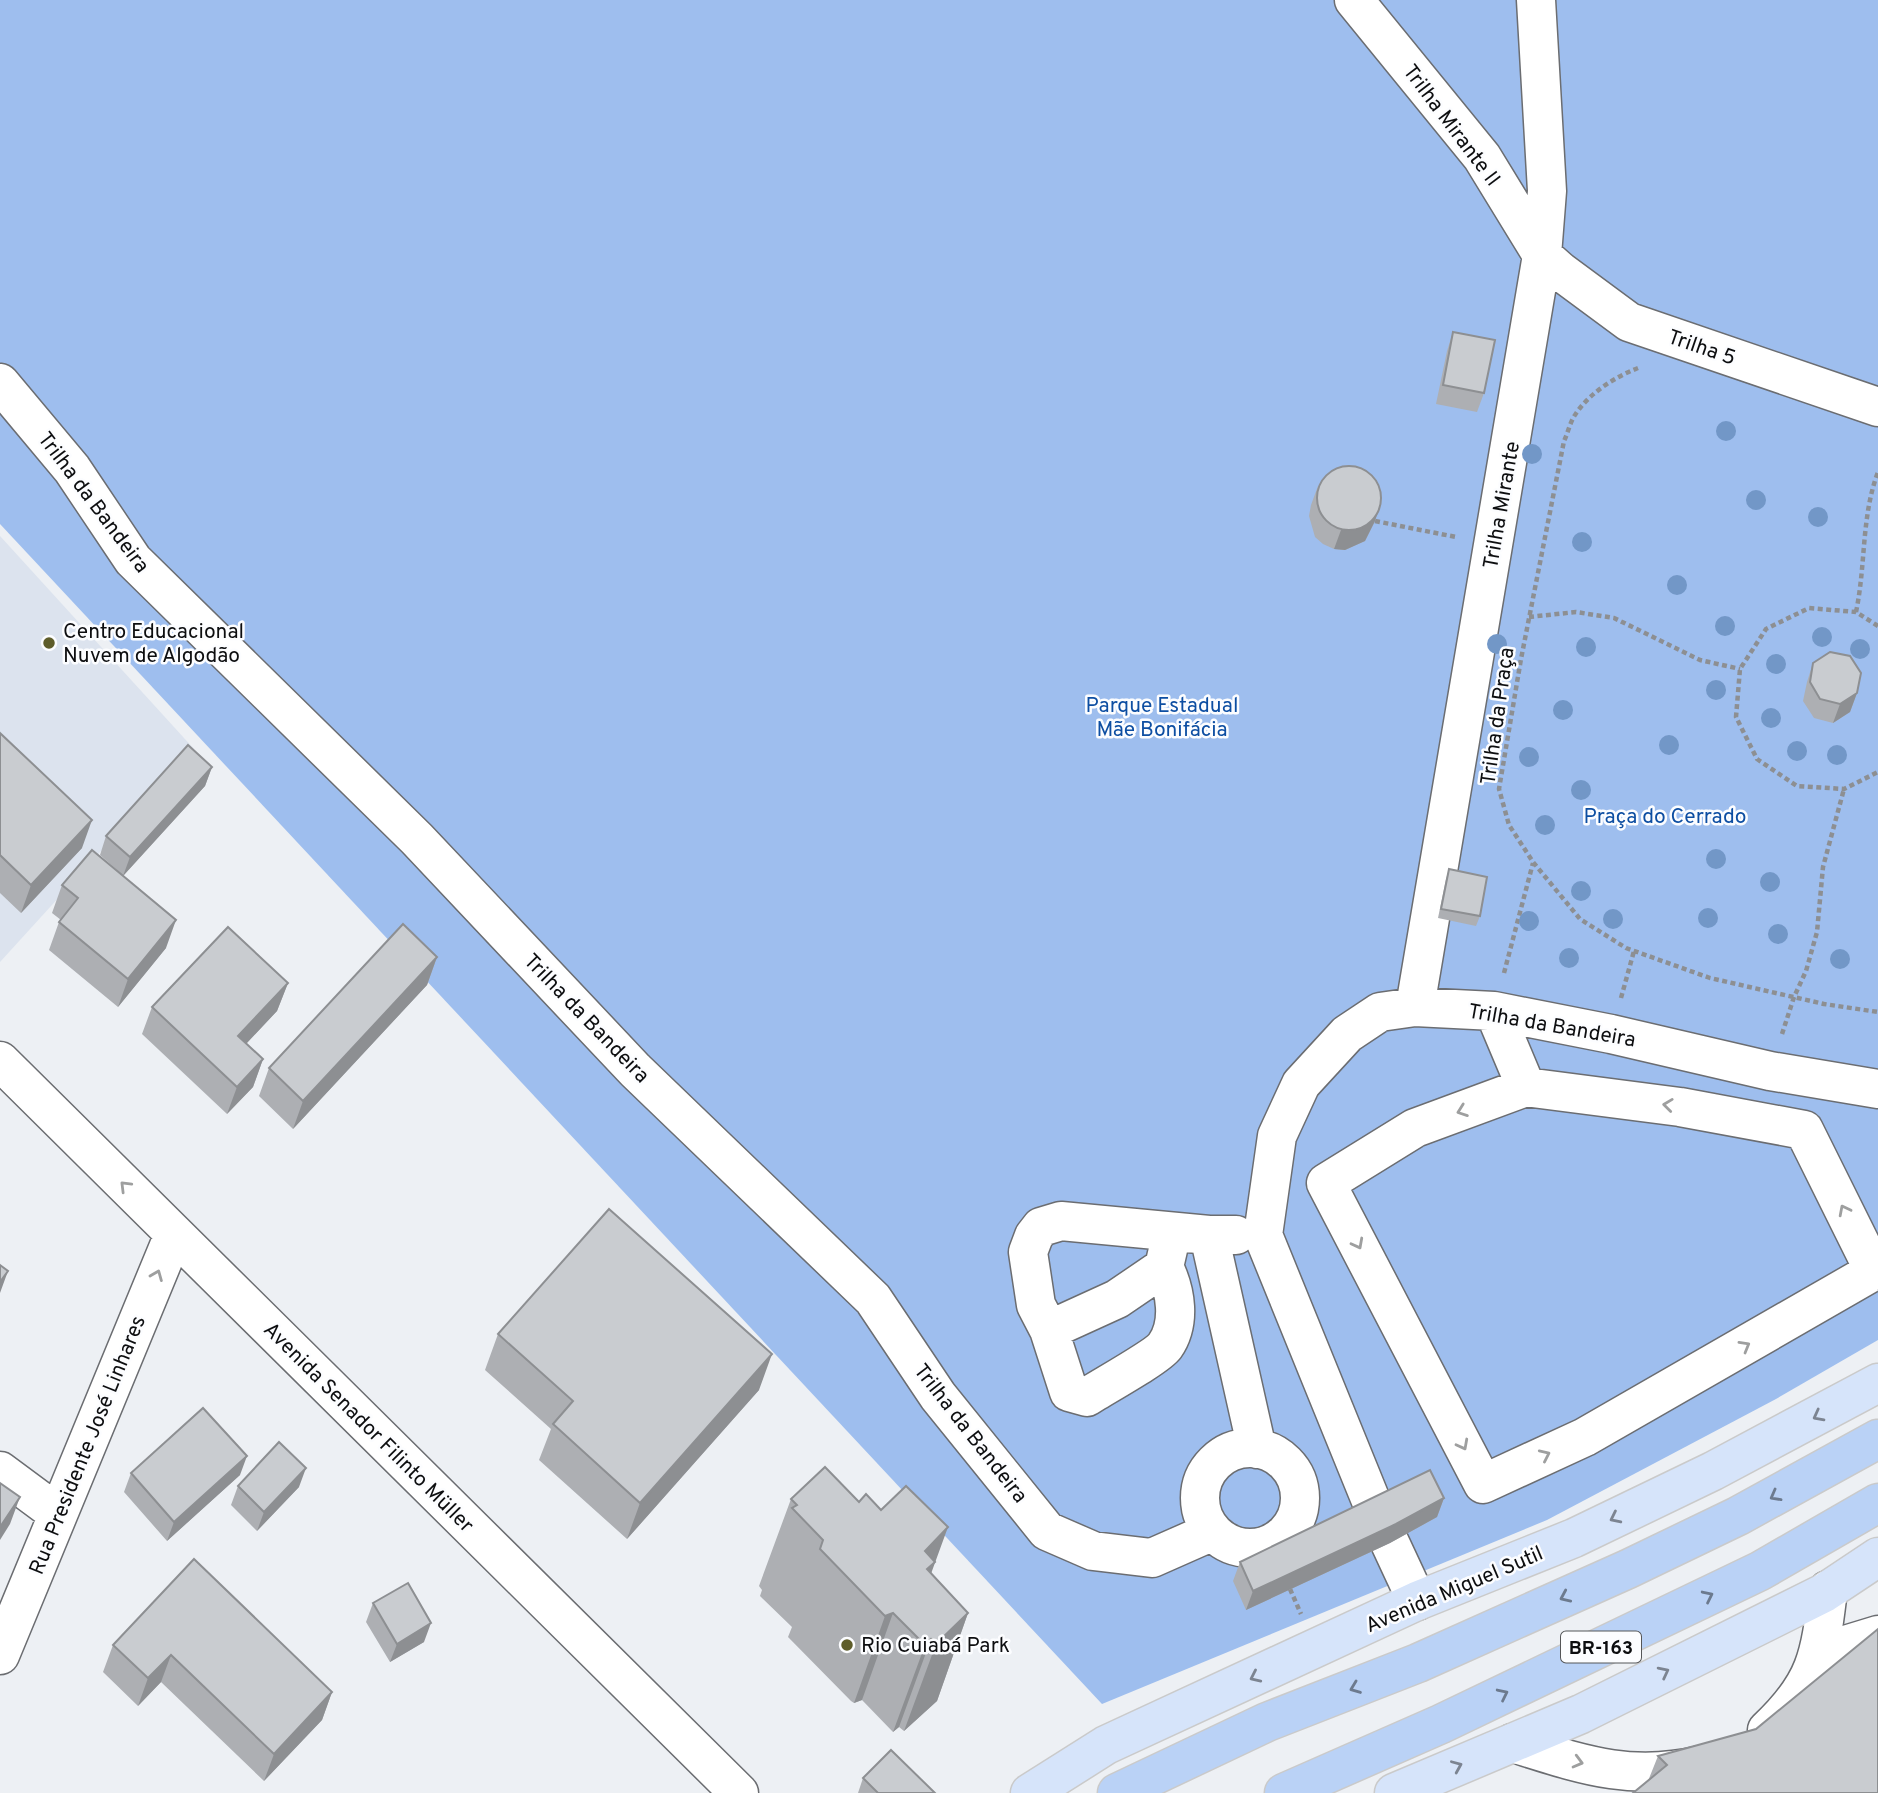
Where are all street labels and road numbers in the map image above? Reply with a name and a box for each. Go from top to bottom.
street label: Trilha Mirante II [1396,60,1505,192]
street label: Trilha 5 [1664,324,1739,373]
street label: Trilha da Bandeira [31,427,155,579]
street label: Trilha Mirante [1478,439,1527,571]
street label: Trilha da Praça [1475,646,1522,787]
street label: Trilha da Bandeira [517,949,655,1089]
street label: Trilha da Bandeira [1466,998,1638,1055]
street label: Rua Presidente José Linhares [24,1312,153,1579]
street label: Avenida Senador Filinto Müller [257,1317,479,1539]
street label: Trilha da Bandeira [907,1359,1033,1509]
street label: Avenida Miguel Sutil [1362,1541,1548,1640]
road number: BR-163 [1561,1632,1641,1662]

